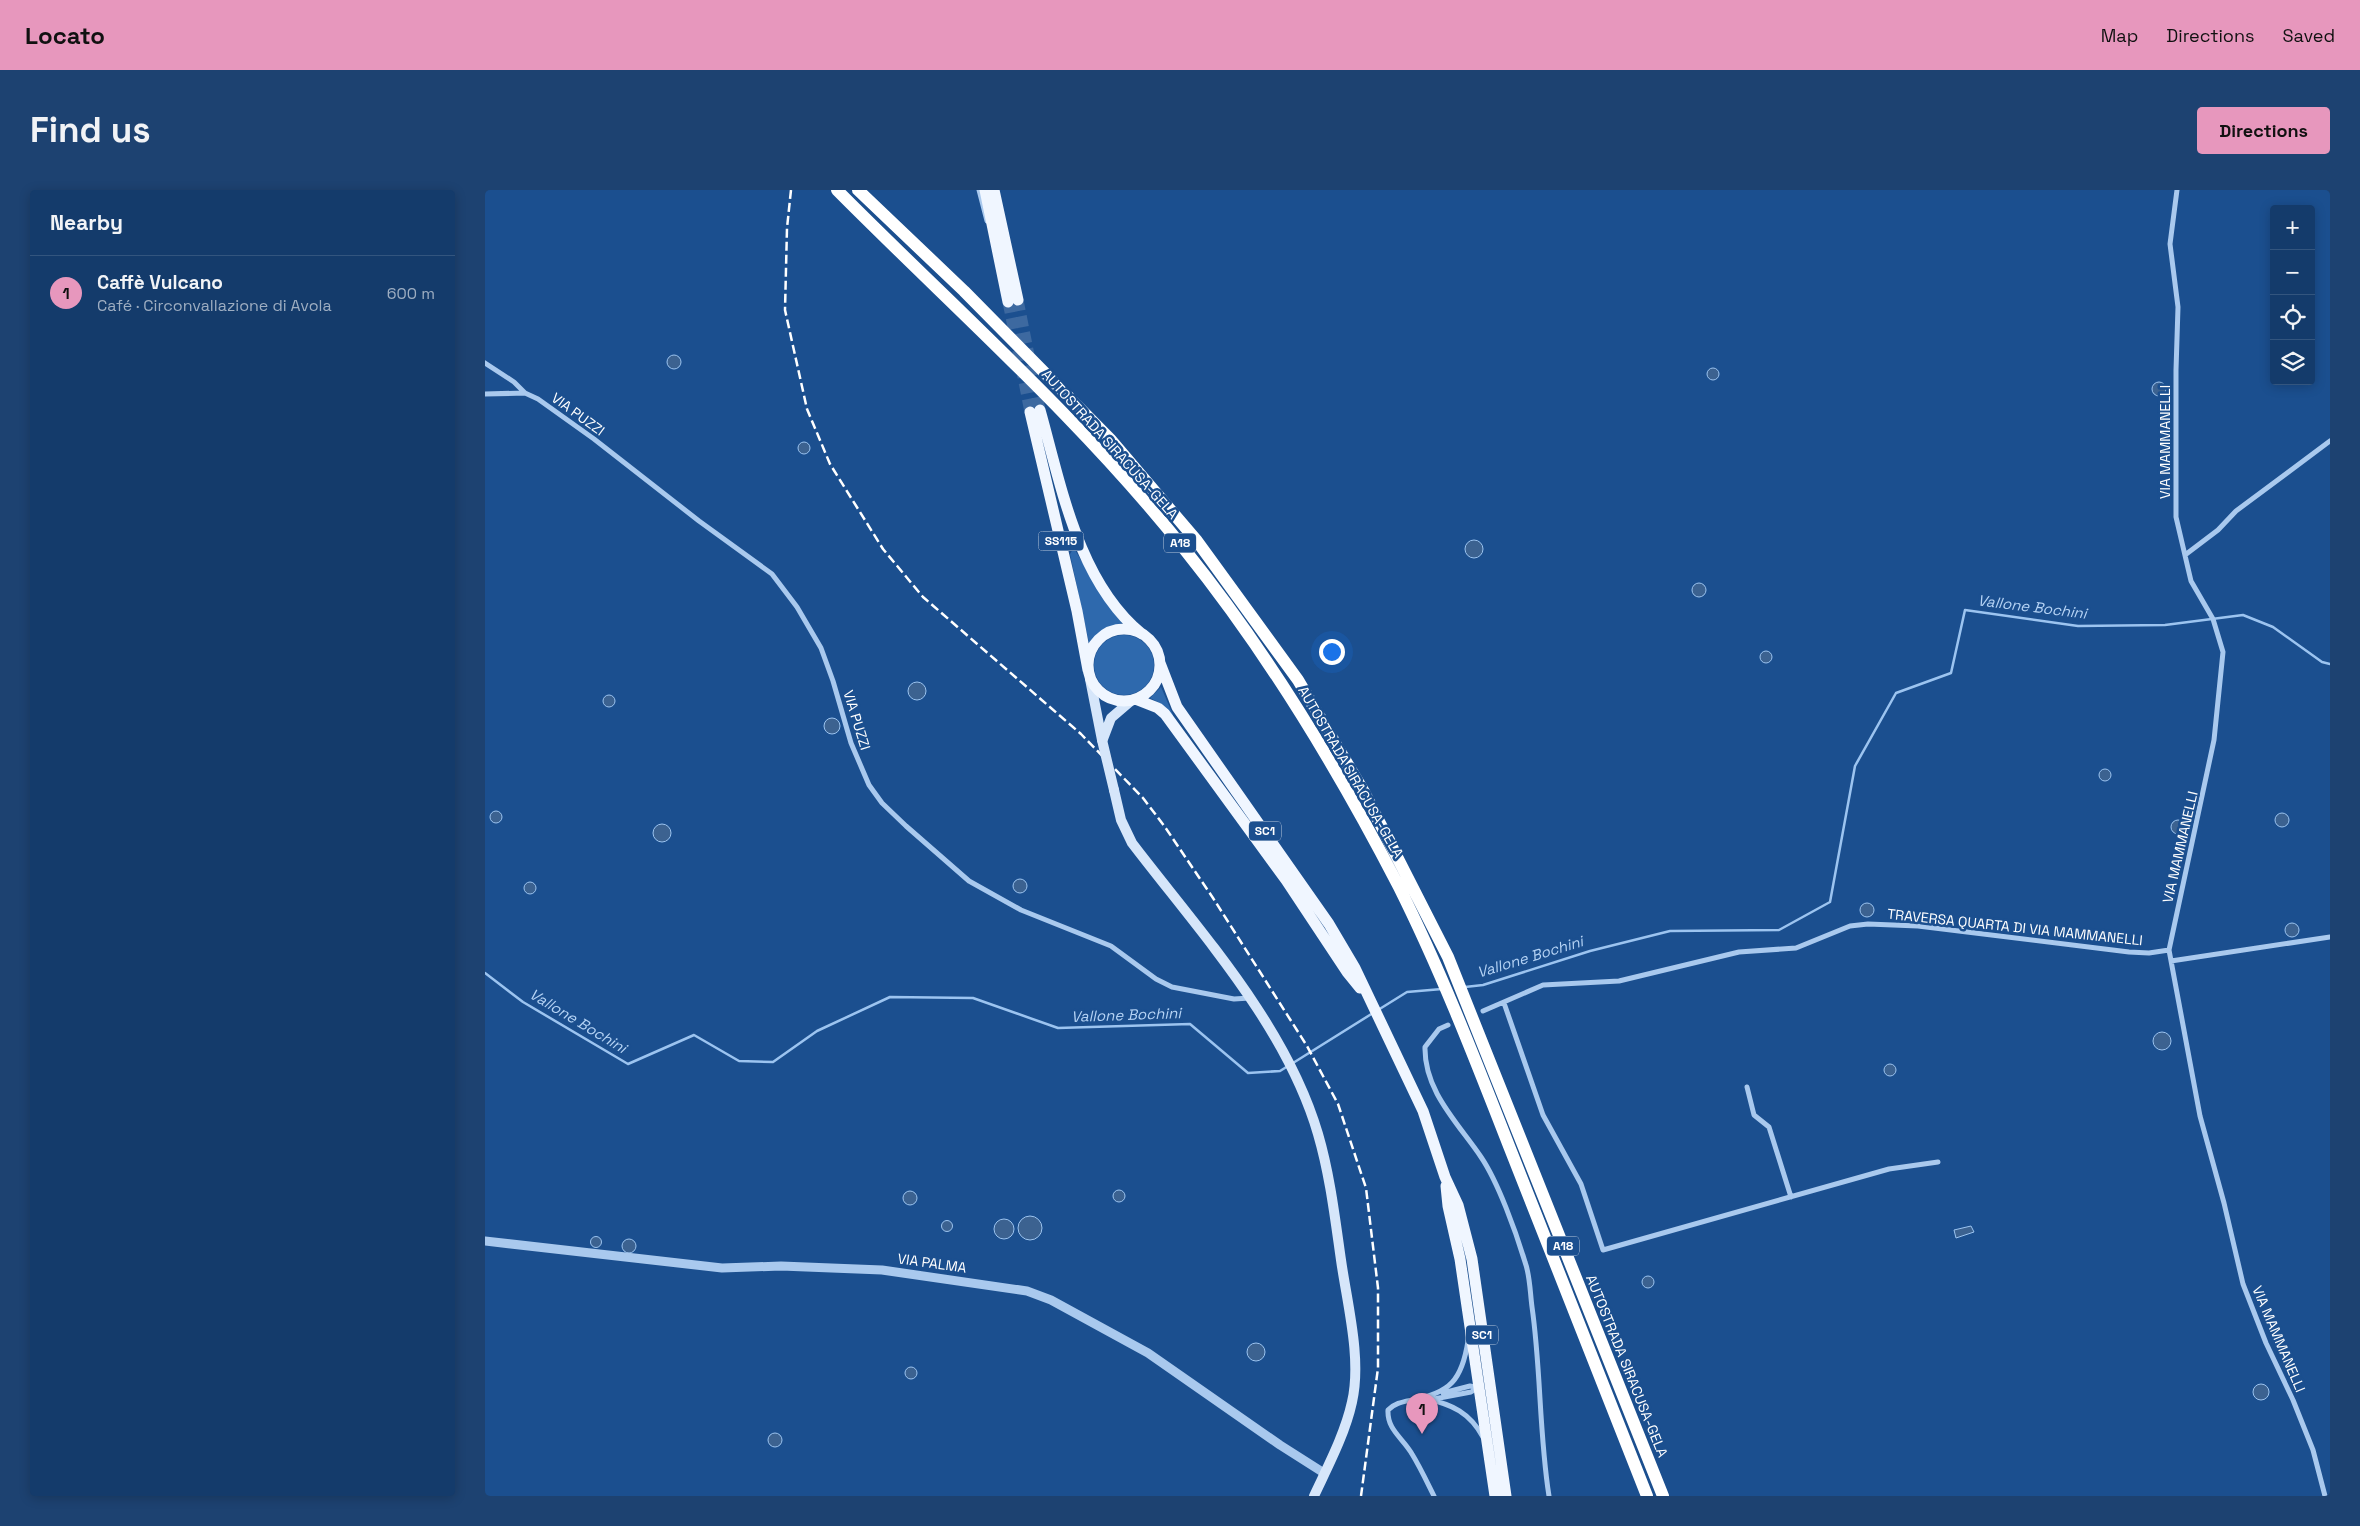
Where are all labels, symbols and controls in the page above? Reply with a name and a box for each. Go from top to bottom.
text: Locato [25,20,105,51]
text: Map [2101,24,2138,47]
text: Directions [2166,24,2255,47]
text: Saved [2283,24,2335,47]
button: Directions [2197,107,2330,154]
text: Find us [30,108,151,152]
map controls [2270,205,2315,385]
button: + [2270,205,2315,250]
text: Nearby [50,209,123,236]
button: − [2270,250,2315,295]
text: Caffè Vulcano [97,270,223,295]
text: 1 [62,283,70,304]
text: 600 m [387,283,435,304]
text: Café · Circonvallazione di Avola [97,295,332,316]
button: locate [2270,295,2315,340]
button: layers [2270,340,2315,385]
street label: AUTOSTRADA SIRACUSA-GELA [1038,365,1182,523]
street label: VIA MAMMANELLI [2156,385,2174,499]
street label: VIA PUZZI [548,389,608,439]
road number: SS115 [1039,532,1083,551]
road number: A18 [1164,533,1196,552]
water label: Vallone Bochini [1976,590,2090,623]
your location [1319,639,1345,665]
street label: AUTOSTRADA SIRACUSA-GELA [1294,683,1408,861]
street label: VIA PUZZI [839,688,875,752]
street label: VIA MAMMANELLI [2158,789,2202,905]
road number: SC1 [1249,821,1281,840]
street label: TRAVERSA QUARTA DI VIA MAMMANELLI [1886,905,2144,949]
water label: Vallone Bochini [1475,931,1587,982]
water label: Vallone Bochini [526,984,632,1058]
water label: Vallone Bochini [1071,1003,1184,1026]
road number: A18 [1547,1236,1579,1256]
street label: VIA PALMA [896,1249,968,1277]
street label: AUTOSTRADA SIRACUSA-GELA [1582,1272,1672,1460]
street label: VIA MAMMANELLI [2248,1283,2310,1395]
road number: SC1 [1466,1326,1498,1344]
pin: 1 [1406,1393,1438,1434]

